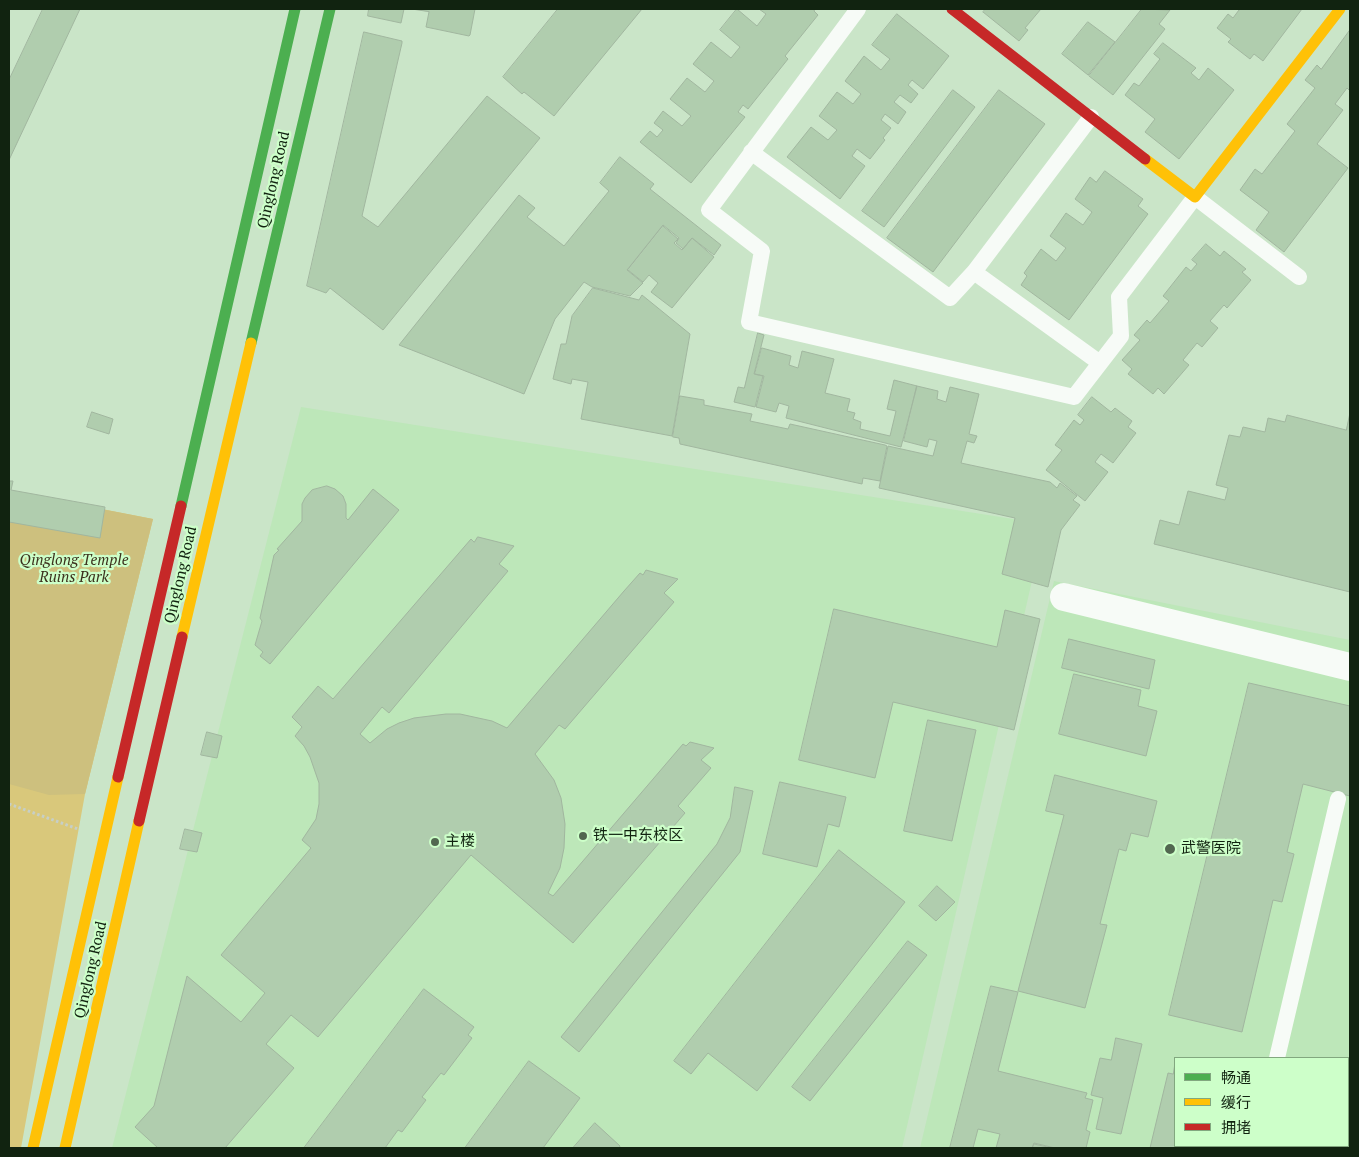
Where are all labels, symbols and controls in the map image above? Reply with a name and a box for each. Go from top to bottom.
street label: Qinglong Road [254,130,294,230]
street label: Qinglong Road [161,525,201,625]
park label: Qinglong Temple Ruins Park [20,552,128,587]
place label: 铁一中东校区 [593,827,683,845]
marker: 铁一中东校区 [577,830,589,842]
place label: 主楼 [445,833,475,851]
marker: 主楼 [429,836,441,848]
place label: 武警医院 [1181,840,1241,858]
marker: 武警医院 [1163,842,1177,856]
street label: Qinglong Road [71,920,111,1020]
legend [1174,1057,1349,1147]
text: 畅通 [1221,1067,1251,1087]
text: 缓行 [1221,1092,1251,1112]
text: 拥堵 [1221,1117,1251,1137]

